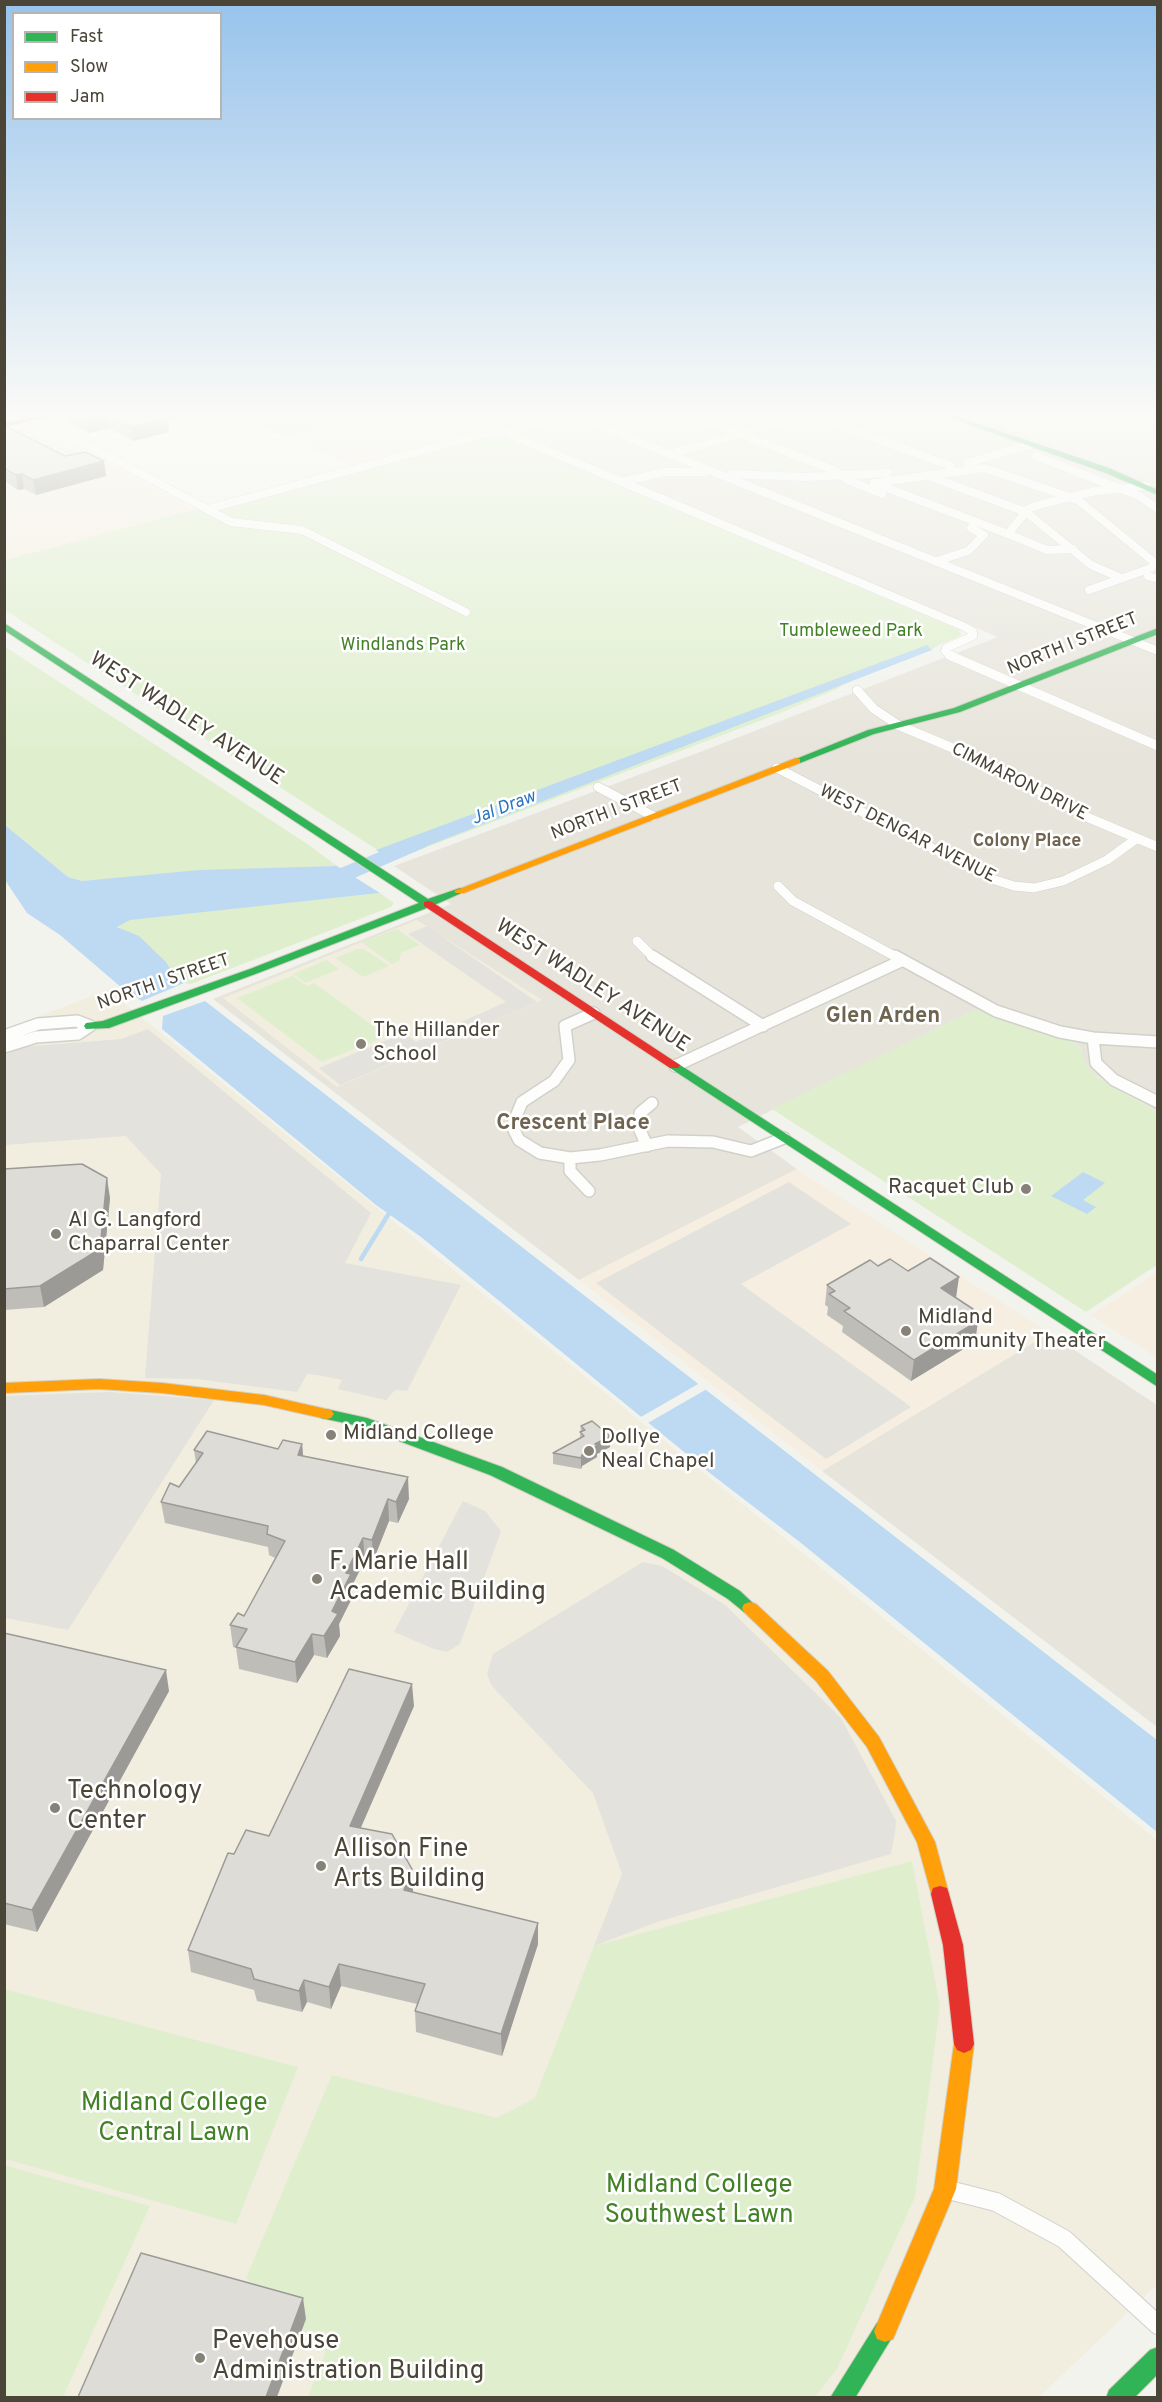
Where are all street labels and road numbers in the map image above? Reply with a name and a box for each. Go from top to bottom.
street label: NORTH I STREET [1005,609,1141,681]
street label: WEST WADLEY AVENUE [84,648,288,792]
street label: CIMMARON DRIVE [947,739,1091,827]
street label: NORTH I STREET [548,776,686,846]
street label: WEST DENGAR AVENUE [815,781,999,889]
street label: WEST WADLEY AVENUE [490,915,694,1059]
street label: NORTH I STREET [95,950,233,1016]

